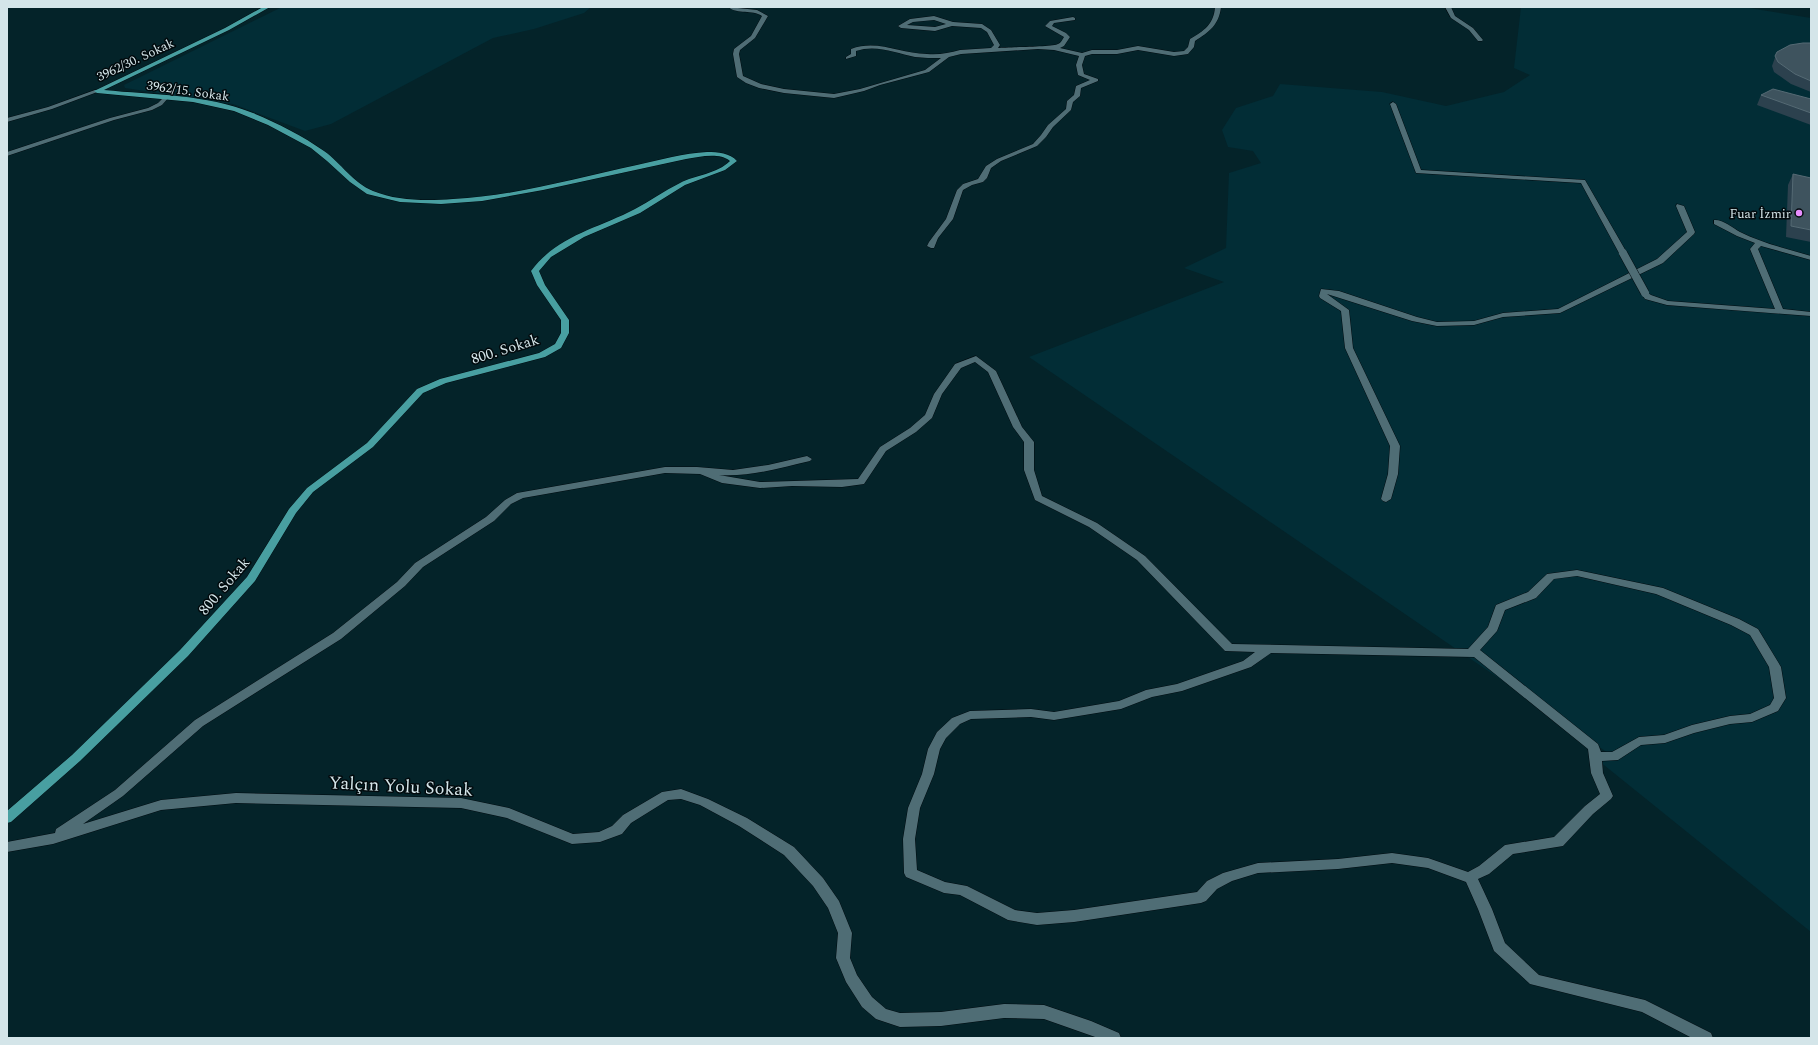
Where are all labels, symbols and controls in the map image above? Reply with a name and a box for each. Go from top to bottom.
street label: 3962/30. Sokak [93,33,178,87]
street label: 3962/15. Sokak [145,75,231,107]
place label: Fuar İzmir [1729,204,1791,224]
marker: Fuar İzmir [1794,208,1804,218]
street label: 800. Sokak [468,328,542,371]
street label: 800. Sokak [193,552,256,621]
street label: Yalçın Yolu Sokak [328,769,474,804]

